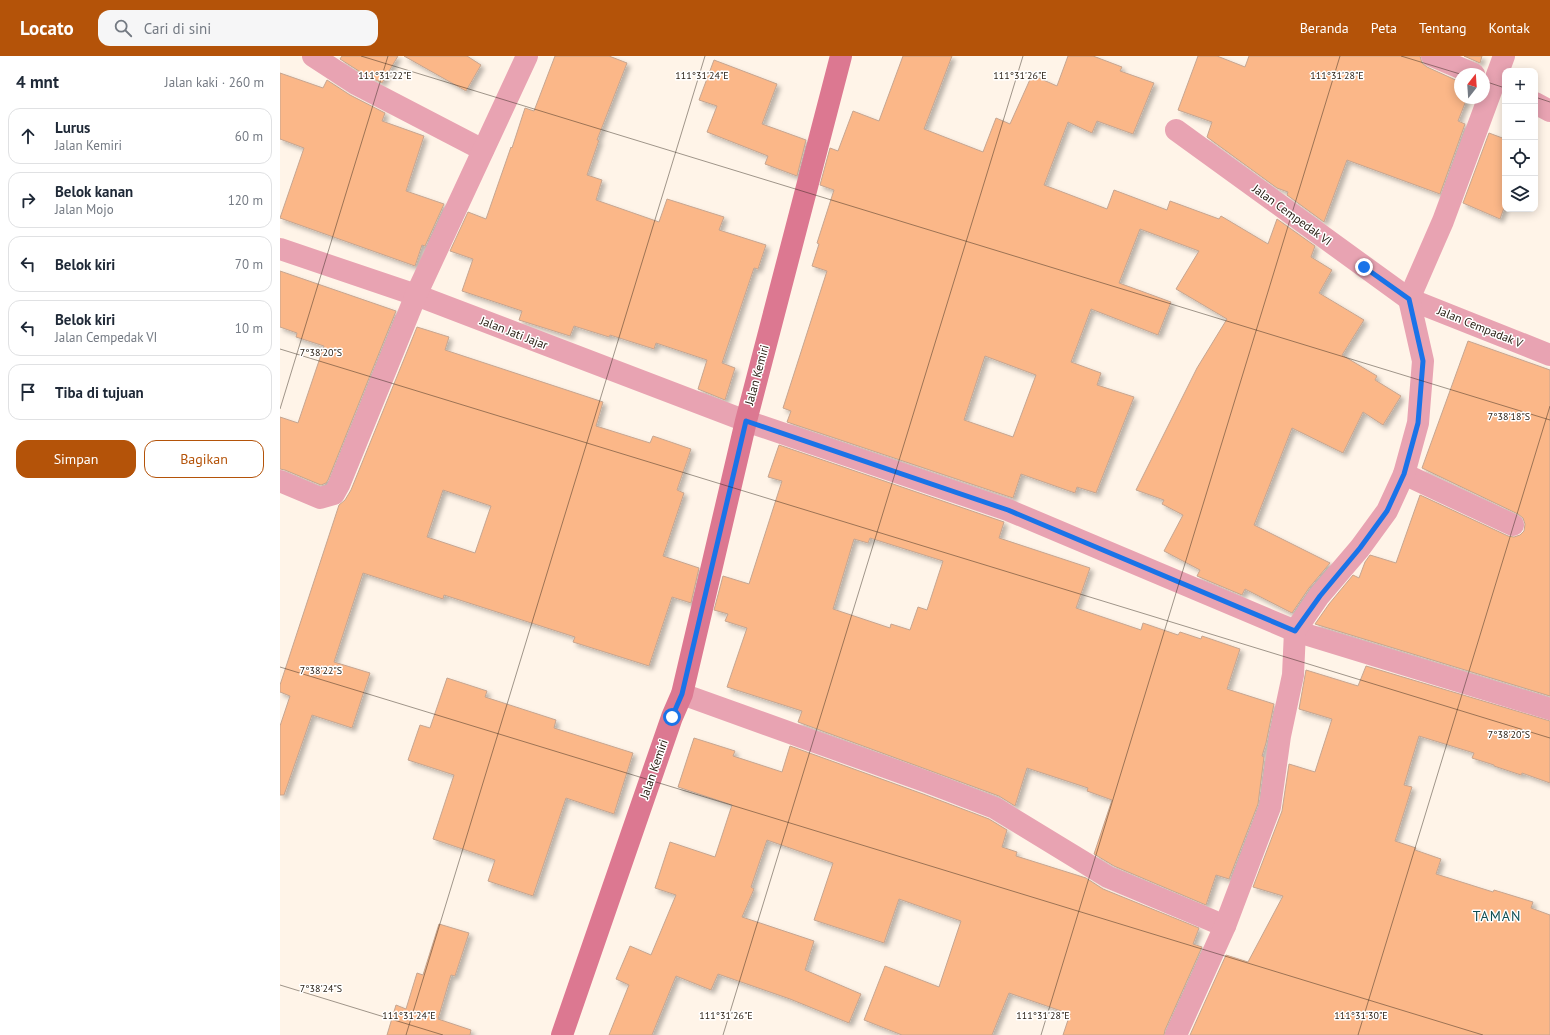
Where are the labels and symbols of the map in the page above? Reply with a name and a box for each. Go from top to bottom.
north arrow [1454,68,1490,104]
text: 111°31'22"E [358,69,412,82]
text: 111°31'24"E [675,69,729,82]
text: 111°31'26"E [993,69,1047,82]
text: 111°31'28"E [1310,69,1364,82]
street label: Jalan Cempedak VI [1249,180,1335,248]
route end [1355,258,1373,276]
street label: Jalan Cempadak V [1434,302,1525,351]
street label: Jalan Jati Jajar [477,312,550,352]
street label: Jalan Kemiri [741,343,772,408]
text: 7°38'20"S [300,346,342,359]
text: 7°38'18"S [1488,410,1530,423]
text: 7°38'22"S [300,664,342,677]
route start [663,708,681,726]
text: 7°38'20"S [1488,728,1530,741]
street label: Jalan Kemiri [636,737,671,801]
district label: TAMAN [1473,907,1521,925]
text: 7°38'24"S [300,982,342,995]
text: 111°31'24"E [382,1009,436,1022]
text: 111°31'26"E [699,1009,753,1022]
text: 111°31'28"E [1016,1009,1070,1022]
text: 111°31'30"E [1334,1009,1388,1022]

